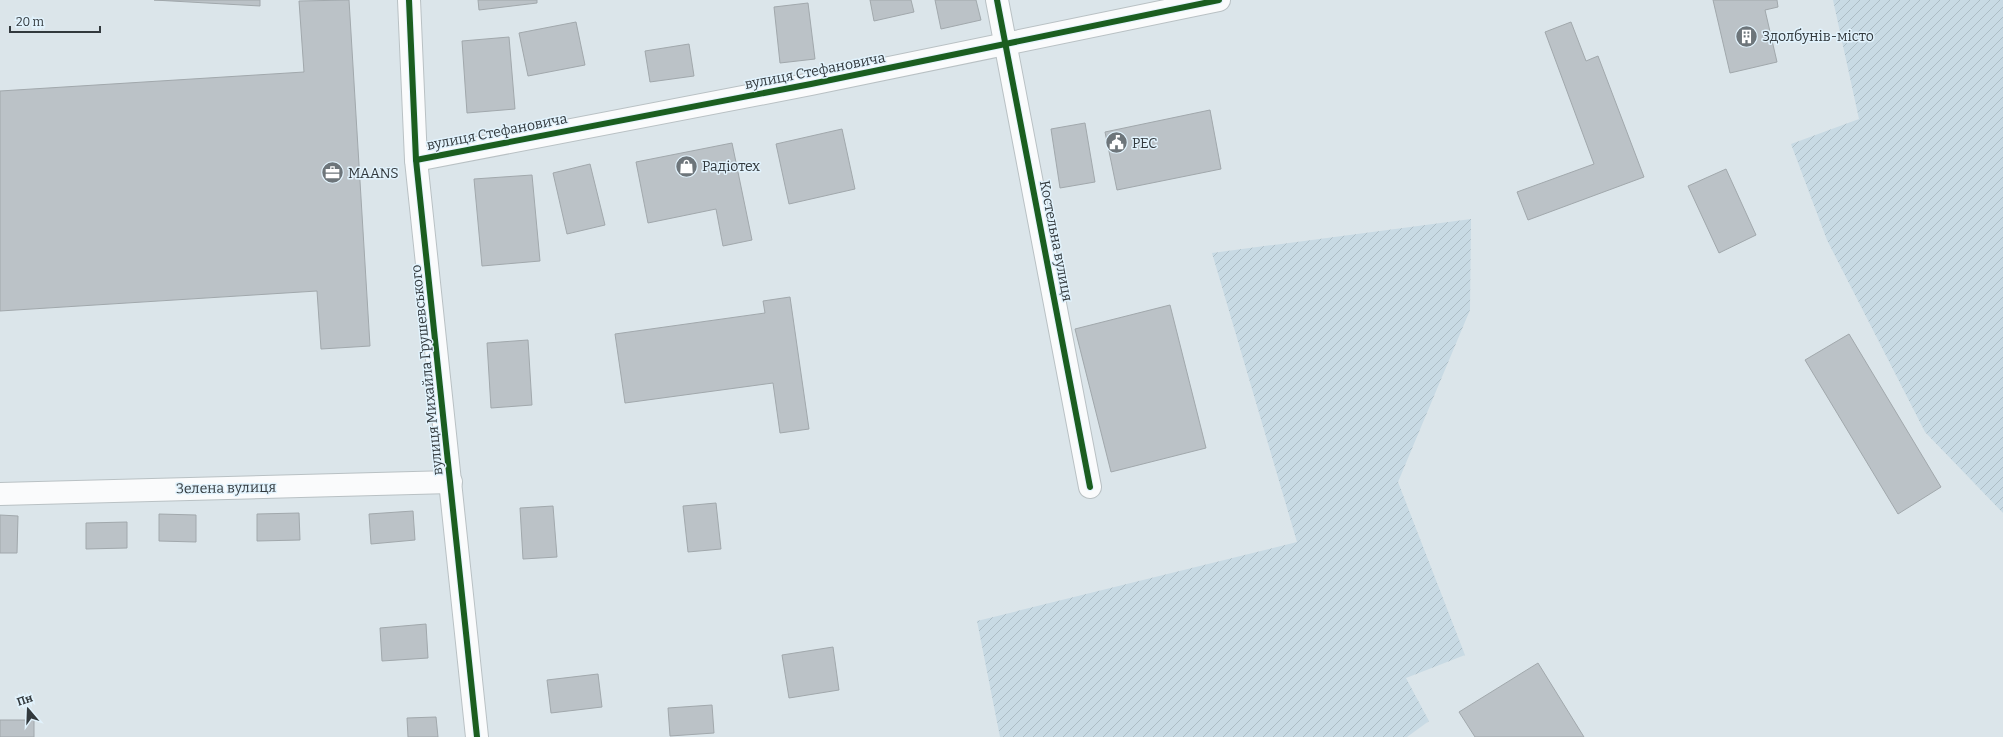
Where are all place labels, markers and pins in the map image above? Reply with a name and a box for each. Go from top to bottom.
building icon: Здолбунів-місто [1733,23,1759,49]
place label: Здолбунів-місто [1762,28,1874,45]
public building icon: РЕС [1104,130,1130,156]
place label: РЕС [1132,135,1157,152]
shop icon: Радiотех [673,153,699,179]
place label: Радiотех [702,158,760,175]
office icon: MAANS [319,160,345,186]
place label: MAANS [348,165,399,182]

